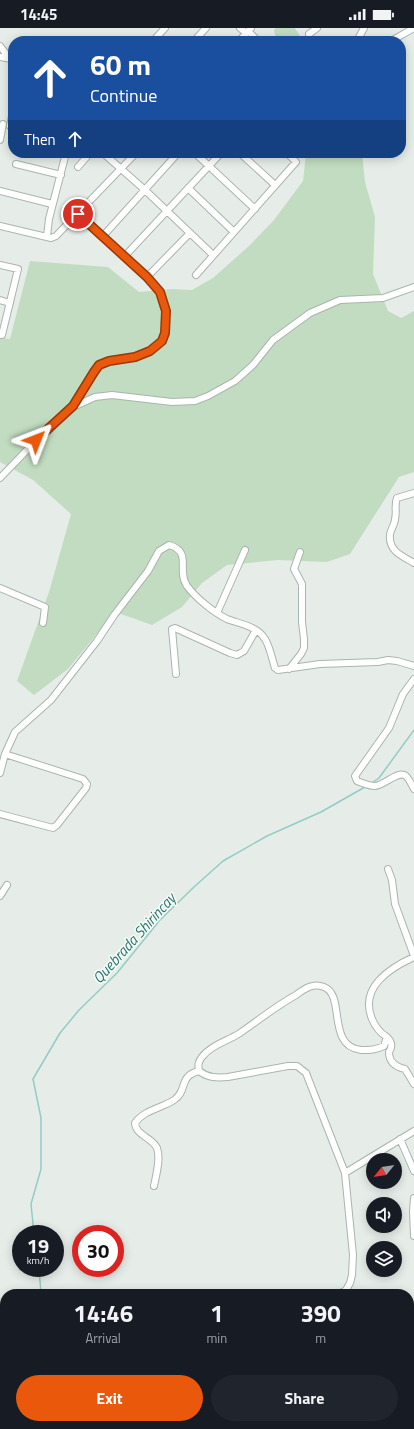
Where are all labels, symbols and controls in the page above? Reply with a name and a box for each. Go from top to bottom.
text: 14:45 [20,3,57,26]
text: 60 m [90,43,151,86]
icon: ahead [24,52,76,104]
text: Continue [90,82,157,109]
text: Then [24,128,56,151]
icon: ahead [64,128,86,150]
pin [61,197,95,231]
icon: arrive [67,203,89,225]
position arrow [15,419,57,461]
water label: Quebrada Shirincay [87,886,183,989]
north arrow [366,1153,402,1189]
map controls [366,1153,402,1277]
button: sound [366,1197,402,1233]
speed limit sign: 30 [72,1225,124,1277]
text: 19 [27,1230,49,1261]
button: layers [366,1241,402,1277]
text: km/h [27,1253,49,1268]
text: 14:46 [73,1295,133,1331]
text: 1 [210,1295,224,1331]
text: 390 [300,1295,341,1331]
text: Arrival [86,1328,121,1348]
text: min [206,1328,227,1348]
text: m [315,1328,326,1348]
button: Exit [16,1375,203,1421]
button: Share [211,1375,398,1421]

